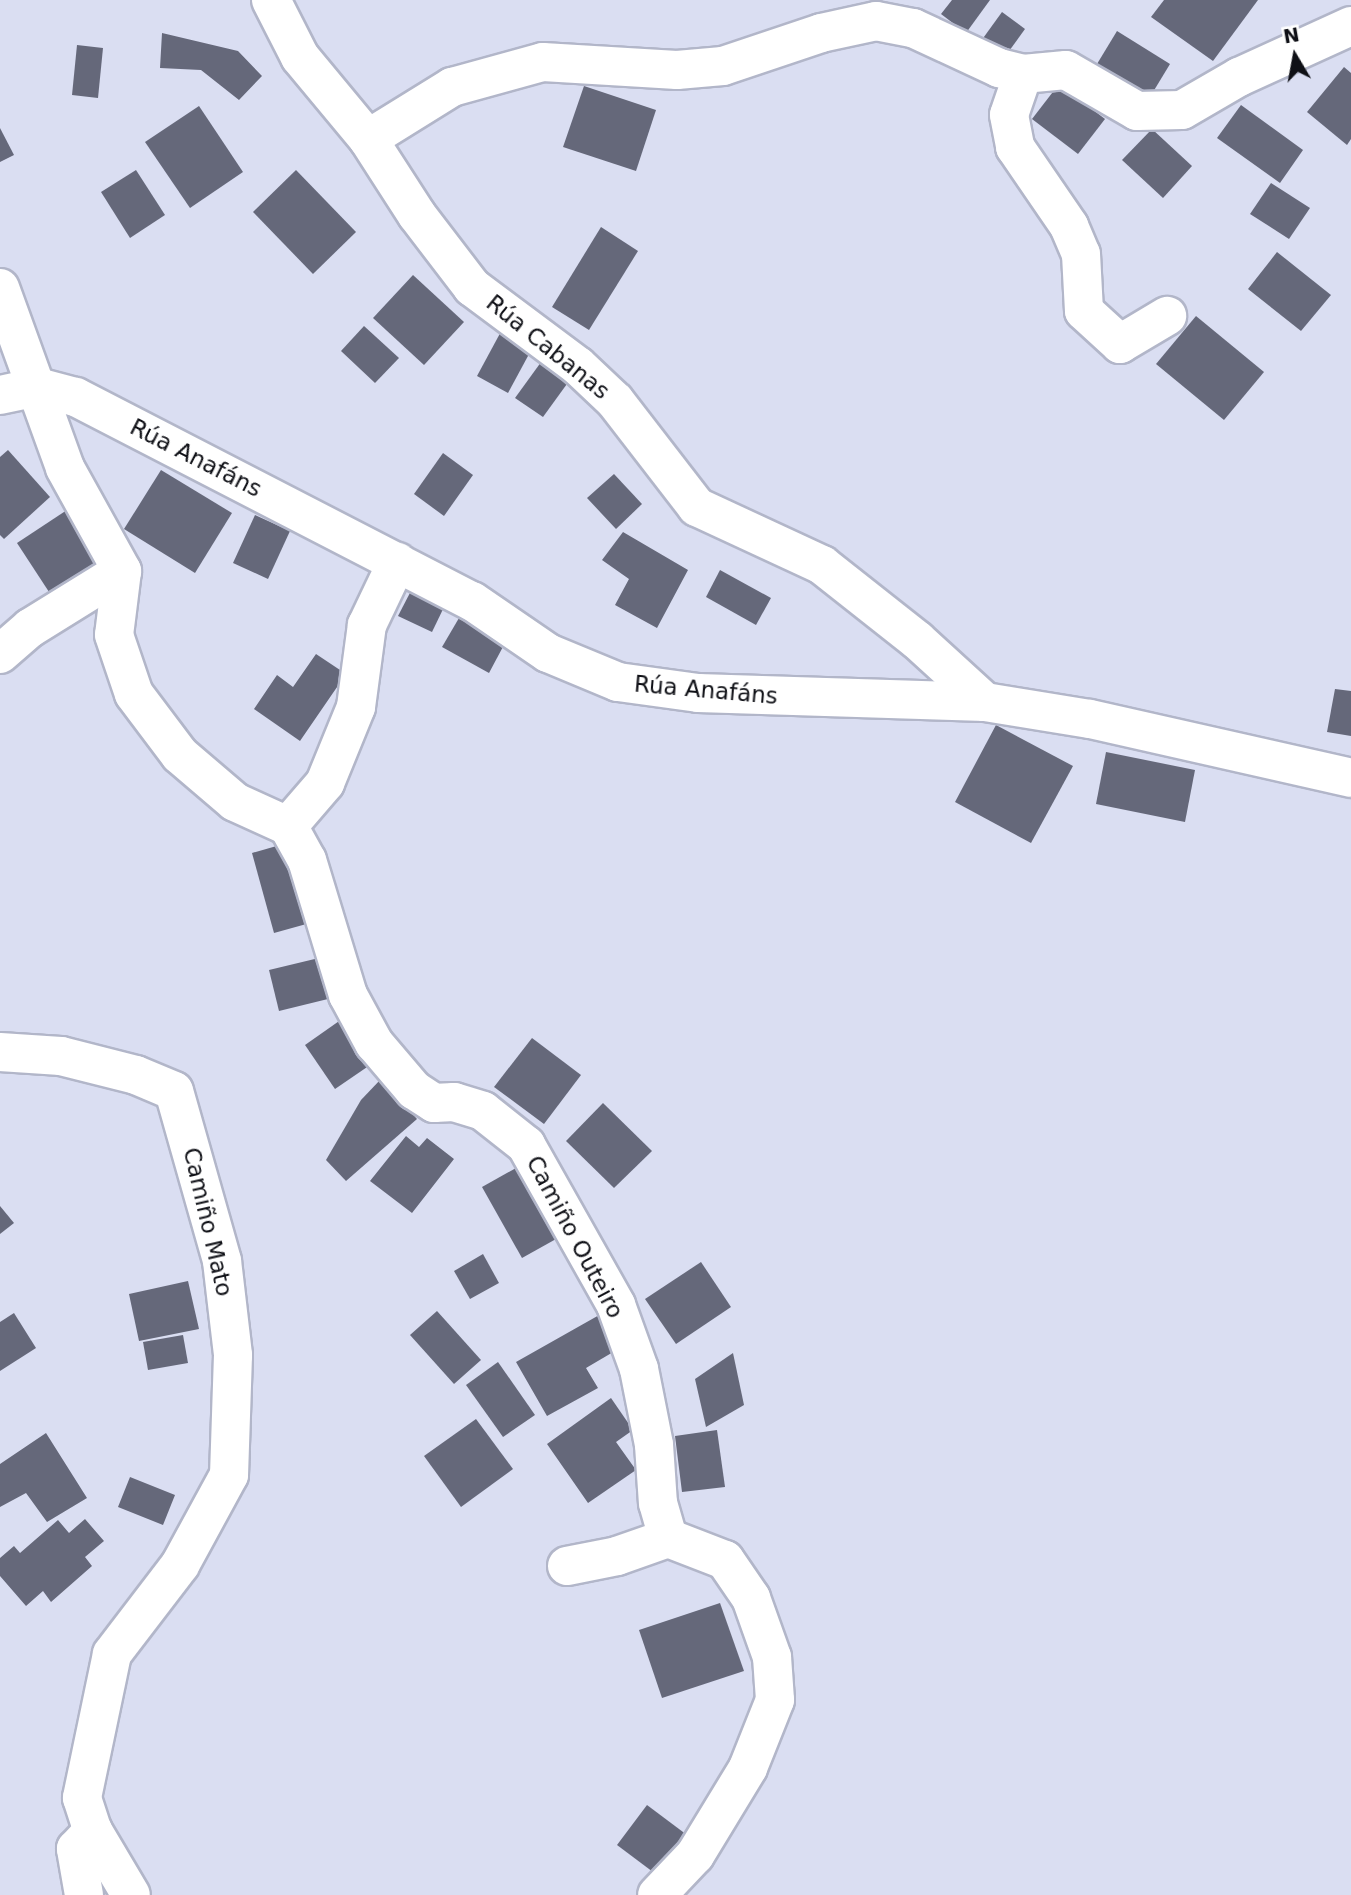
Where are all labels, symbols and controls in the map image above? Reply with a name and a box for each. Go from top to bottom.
north arrow [1260,21,1330,91]
text: N [1282,23,1301,48]
street label: Rúa Cabanas [481,289,615,405]
street label: Rúa Anafáns [126,413,266,503]
street label: Rúa Anafáns [633,670,779,710]
street label: Camiño Mato [177,1145,239,1299]
street label: Camiño Outeiro [521,1151,629,1323]

